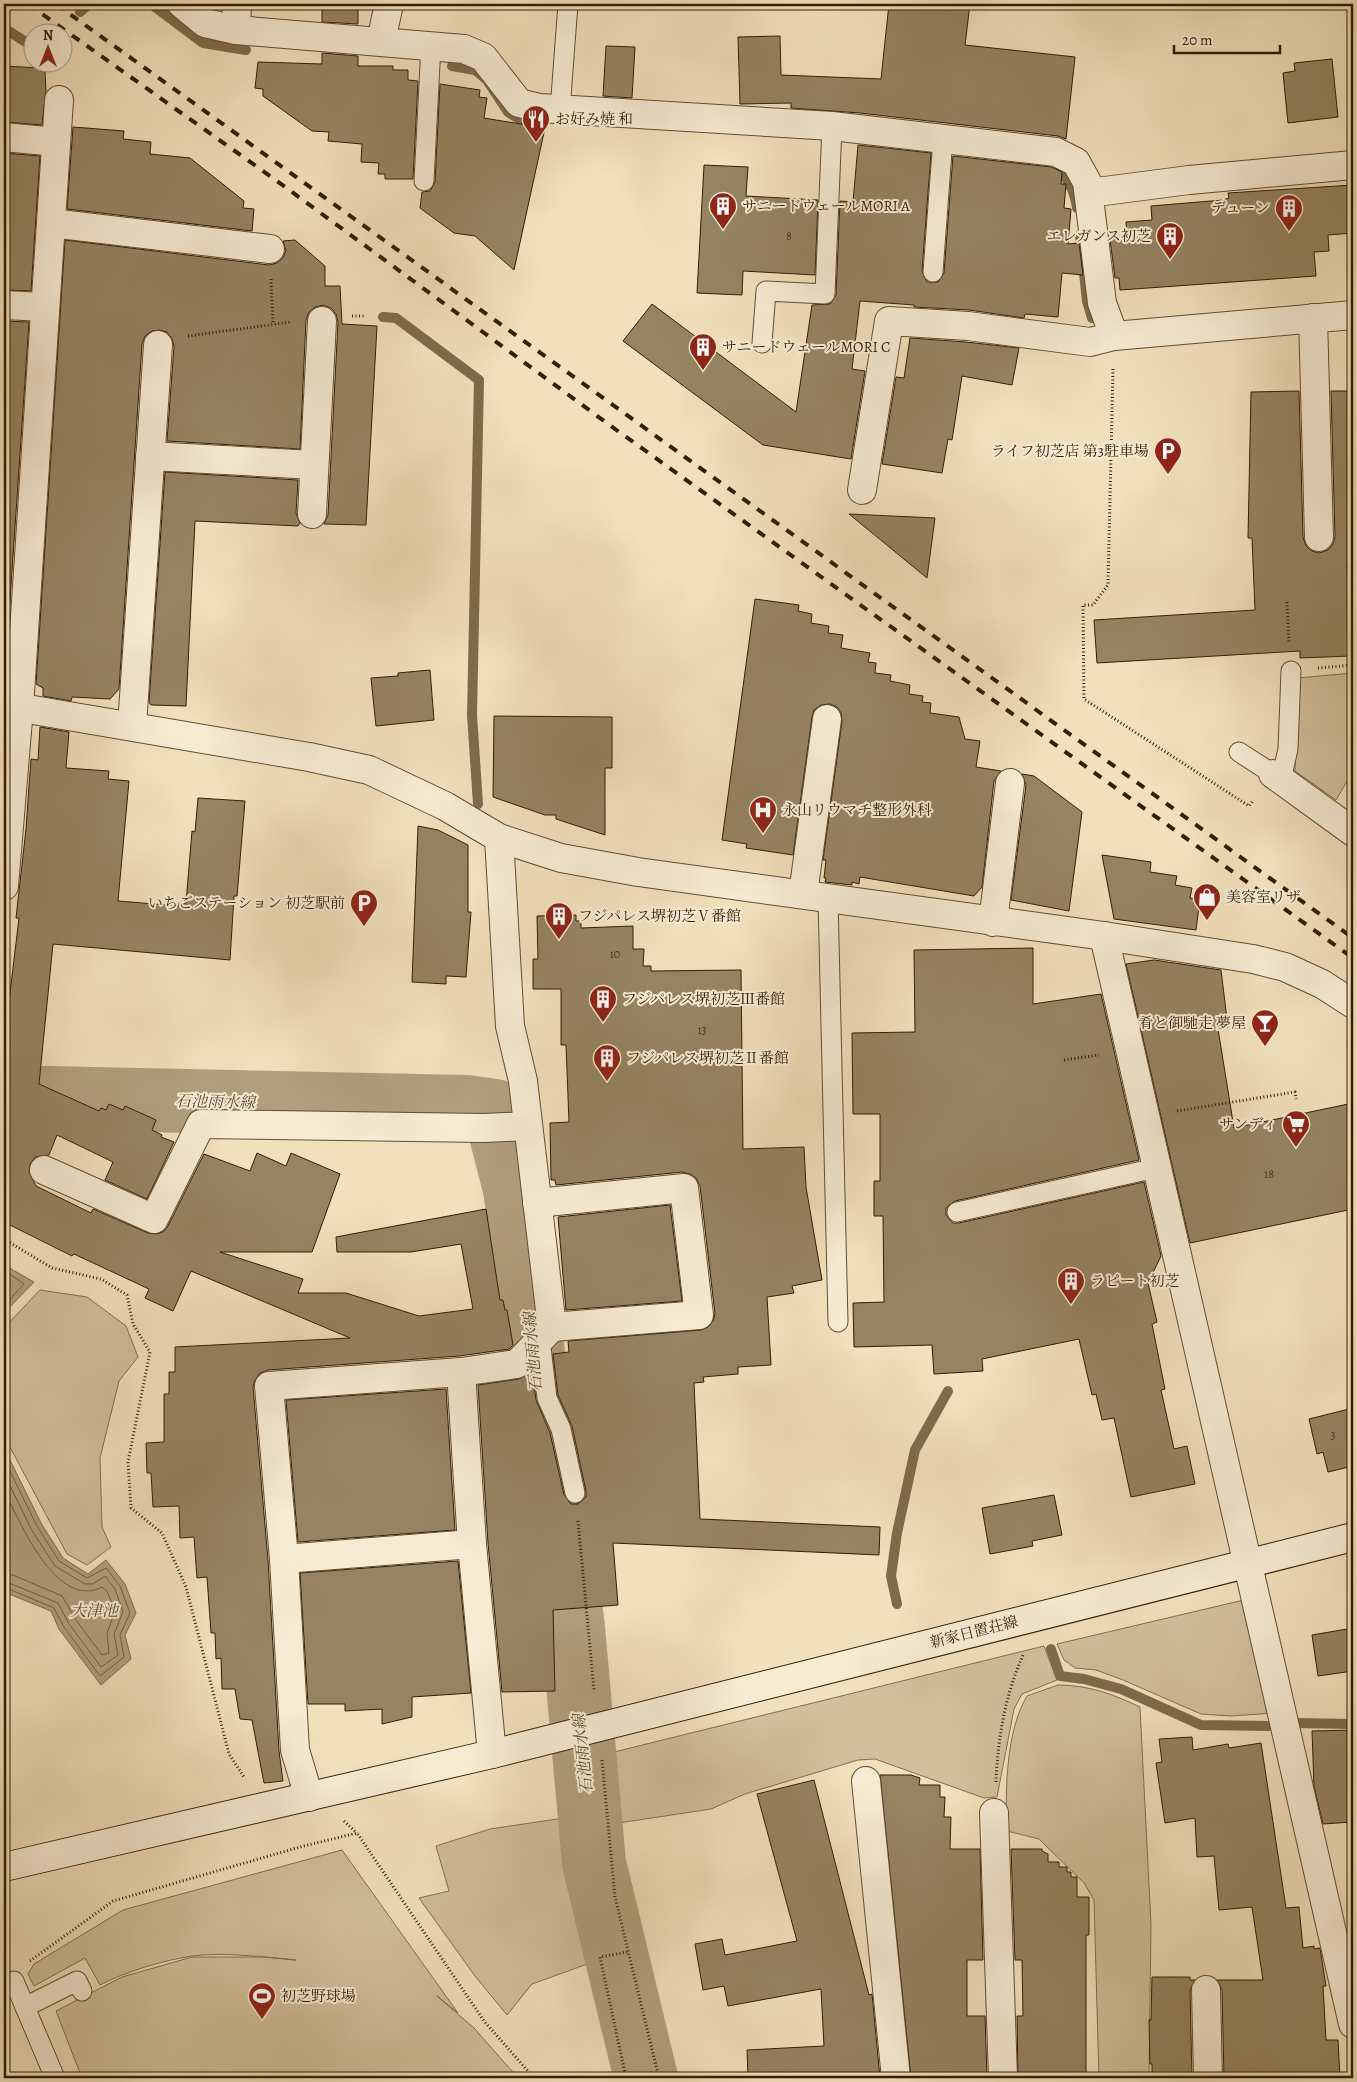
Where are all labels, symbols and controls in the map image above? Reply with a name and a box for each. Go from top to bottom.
north arrow [22,22,72,72]
scale bar [1174,22,1281,54]
text: N [43,26,53,45]
text: 20 m [1182,30,1213,50]
restaurant icon: お好み焼 和 [521,104,551,143]
place label: お好み焼 和 [555,109,633,129]
building icon: サニードウェールMORI A [708,191,738,230]
building icon: デューン [1274,193,1304,232]
place label: サニードウェールMORI A [742,196,910,216]
place label: デューン [1211,198,1270,218]
building icon: エレガンス初芝 [1155,221,1185,260]
place label: エレガンス初芝 [1046,226,1151,246]
house number: 8 [786,228,792,244]
building icon: サニードウェールMORI C [688,332,718,371]
place label: サニードウェールMORI C [722,337,890,357]
parking icon: ライフ初芝店 第3駐車場 [1153,436,1183,475]
place label: ライフ初芝店 第3駐車場 [991,441,1149,461]
hospital icon: 永山リウマチ整形外科 [748,795,778,834]
place label: 永山リウマチ整形外科 [782,800,932,820]
shop icon: 美容室リザ [1192,882,1222,921]
place label: 美容室リザ [1226,887,1301,907]
parking icon: いちごステーション 初芝駅前 [349,888,379,927]
place label: いちごステーション 初芝駅前 [148,893,345,913]
building icon: フジパレス堺初芝Ⅴ番館 [544,901,574,940]
place label: フジパレス堺初芝Ⅴ番館 [578,906,741,926]
house number: 10 [610,946,620,962]
building icon: フジパレス堺初芝Ⅲ番館 [588,984,618,1023]
place label: フジパレス堺初芝Ⅲ番館 [622,989,785,1009]
bar icon: 肴と御馳走 夢屋 [1250,1008,1280,1047]
place label: 肴と御馳走 夢屋 [1138,1013,1246,1033]
house number: 13 [697,1022,707,1038]
building icon: フジパレス堺初芝Ⅱ番館 [592,1043,622,1082]
place label: フジパレス堺初芝Ⅱ番館 [626,1048,789,1068]
water label: 石池雨水線 [175,1090,257,1114]
supermarket icon: サンディ [1281,1109,1311,1148]
place label: サンディ [1219,1114,1277,1134]
house number: 18 [1264,1166,1274,1182]
building icon: ラピート初芝 [1056,1266,1086,1305]
place label: ラピート初芝 [1090,1271,1179,1291]
water label: 石池雨水線 [518,1309,547,1393]
house number: 3 [1331,1427,1336,1443]
water label: 大津池 [70,1600,120,1622]
street label: 新家日置荘線 [928,1611,1020,1653]
water label: 石池雨水線 [568,1711,598,1795]
sports icon: 初芝野球場 [247,1981,277,2020]
place label: 初芝野球場 [281,1986,356,2006]

